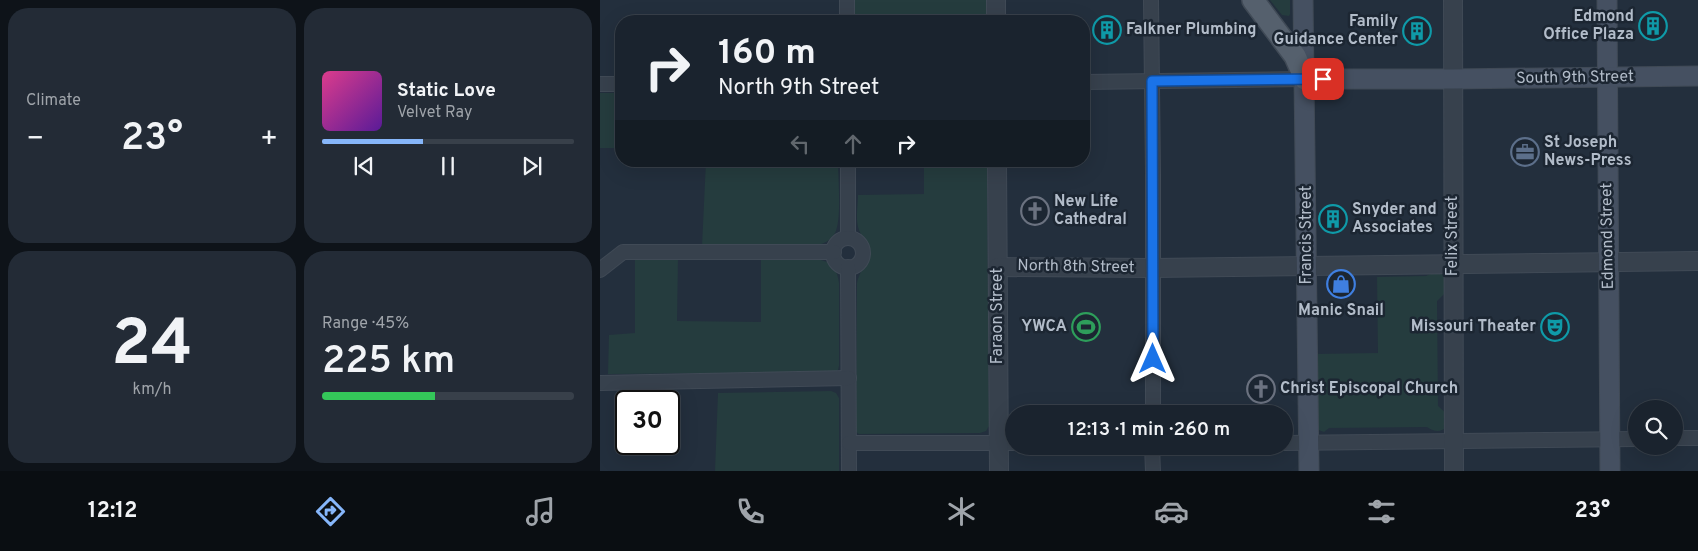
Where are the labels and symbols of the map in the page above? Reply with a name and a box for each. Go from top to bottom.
place label: Edmond Office Plaza [1543,7,1634,45]
building icon: Edmond Office Plaza [1638,11,1668,41]
place label: Family Guidance Center [1274,12,1398,50]
building icon: Falkner Plumbing [1092,15,1122,45]
building icon: Family Guidance Center [1402,16,1432,46]
place label: Falkner Plumbing [1126,20,1256,40]
pin [1302,58,1344,100]
street label: South 9th Street [1516,67,1634,89]
place label: St Joseph News-Press [1544,133,1632,171]
office icon: St Joseph News-Press [1510,137,1540,167]
street label: Edmond Street [1597,182,1619,290]
street label: Francis Street [1297,186,1317,284]
place label: New Life Cathedral [1054,192,1127,230]
church icon: New Life Cathedral [1020,196,1050,226]
street label: Felix Street [1443,196,1463,276]
place label: Snyder and Associates [1352,200,1437,238]
building icon: Snyder and Associates [1318,204,1348,234]
street label: North 8th Street [1017,256,1135,278]
street label: Faraon Street [988,268,1008,364]
shop icon: Manic Snail [1326,269,1356,299]
place label: Manic Snail [1298,301,1384,321]
sports icon: YWCA [1071,312,1101,342]
theatre icon: Missouri Theater [1540,312,1570,342]
place label: YWCA [1021,317,1067,337]
place label: Missouri Theater [1411,317,1536,337]
position arrow [1126,332,1178,384]
church icon: Christ Episcopal Church [1246,374,1276,404]
place label: Christ Episcopal Church [1280,379,1458,399]
speed limit sign: 30 [615,390,680,455]

